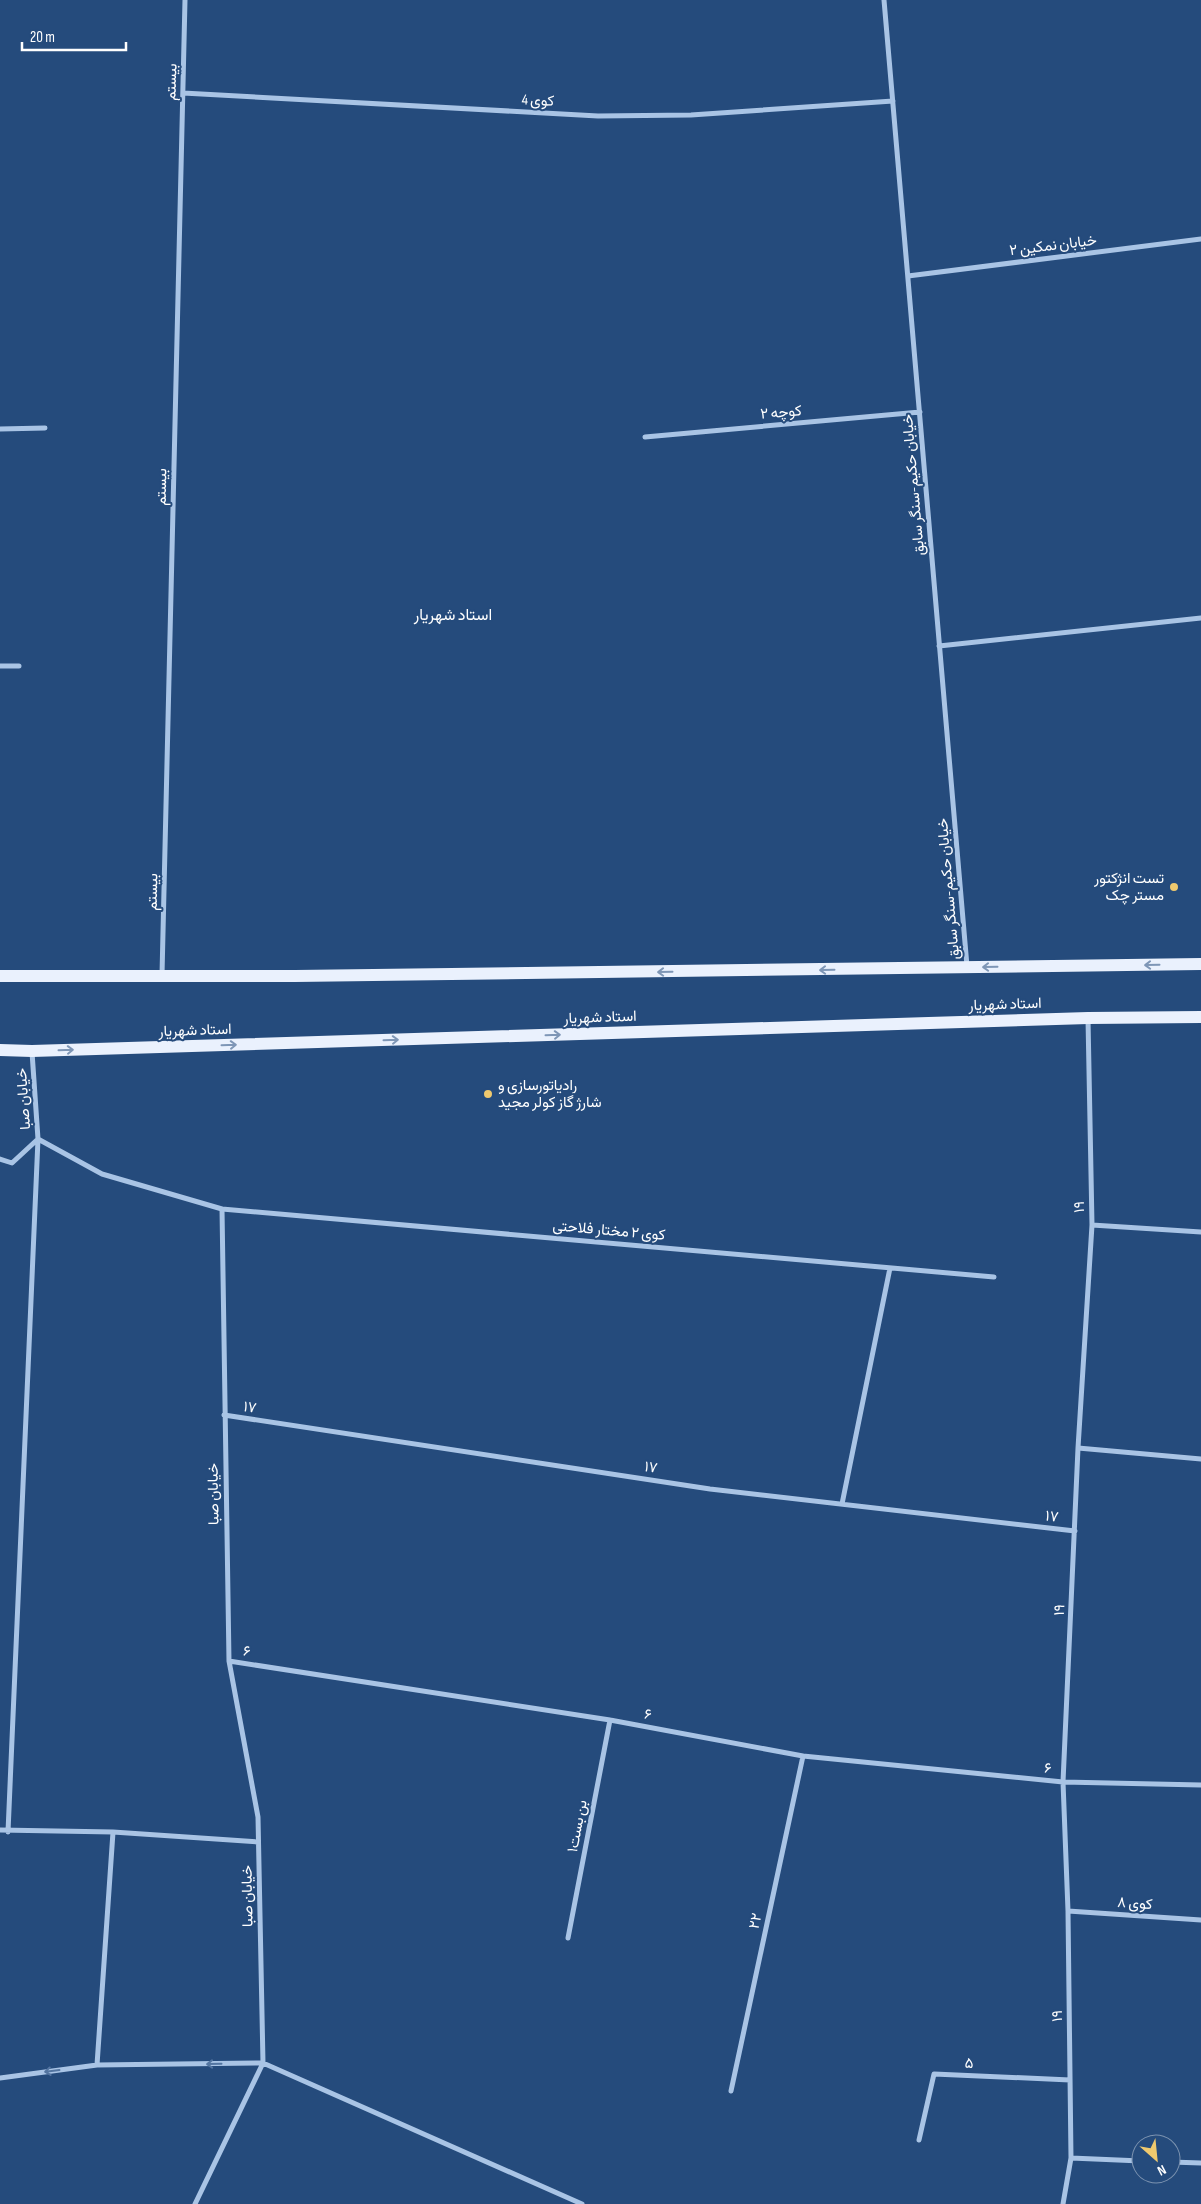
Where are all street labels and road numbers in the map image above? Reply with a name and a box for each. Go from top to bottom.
street label: بیستم [161,63,182,101]
street label: کوی 4 [521,90,555,111]
street label: خیابان نمکین ۲ [1008,231,1098,260]
street label: کوچه ۲ [760,401,803,424]
street label: خیابان حکیم-سنگر سابق [898,413,929,557]
street label: بیستم [152,468,171,506]
street label: خیابان حکیم-سنگر سابق [933,817,964,961]
street label: بیستم [143,873,162,911]
street label: استاد شهریار [967,994,1042,1015]
street label: استاد شهریار [562,1007,637,1028]
street label: استاد شهریار [157,1020,232,1041]
street label: خیابان صبا [12,1067,35,1131]
street label: ۱۹ [1070,1201,1089,1213]
street label: کوی ۲ مختار فلاحتی [552,1216,666,1245]
street label: ۱۷ [242,1397,258,1418]
street label: ۱۷ [643,1457,659,1478]
street label: خیابان صبا [203,1463,224,1525]
street label: ۱۷ [1044,1506,1060,1527]
street label: ۱۹ [1050,1604,1069,1616]
street label: ۶ [242,1642,252,1661]
street label: ۶ [643,1704,653,1725]
street label: ۶ [1043,1759,1053,1778]
street label: بن بست۱ [563,1798,592,1854]
street label: خیابان صبا [237,1865,258,1927]
street label: کوی ۸ [1117,1893,1153,1914]
street label: ۲۲ [745,1911,766,1931]
street label: ۱۹ [1048,2010,1067,2022]
street label: ۵ [964,2054,974,2073]

